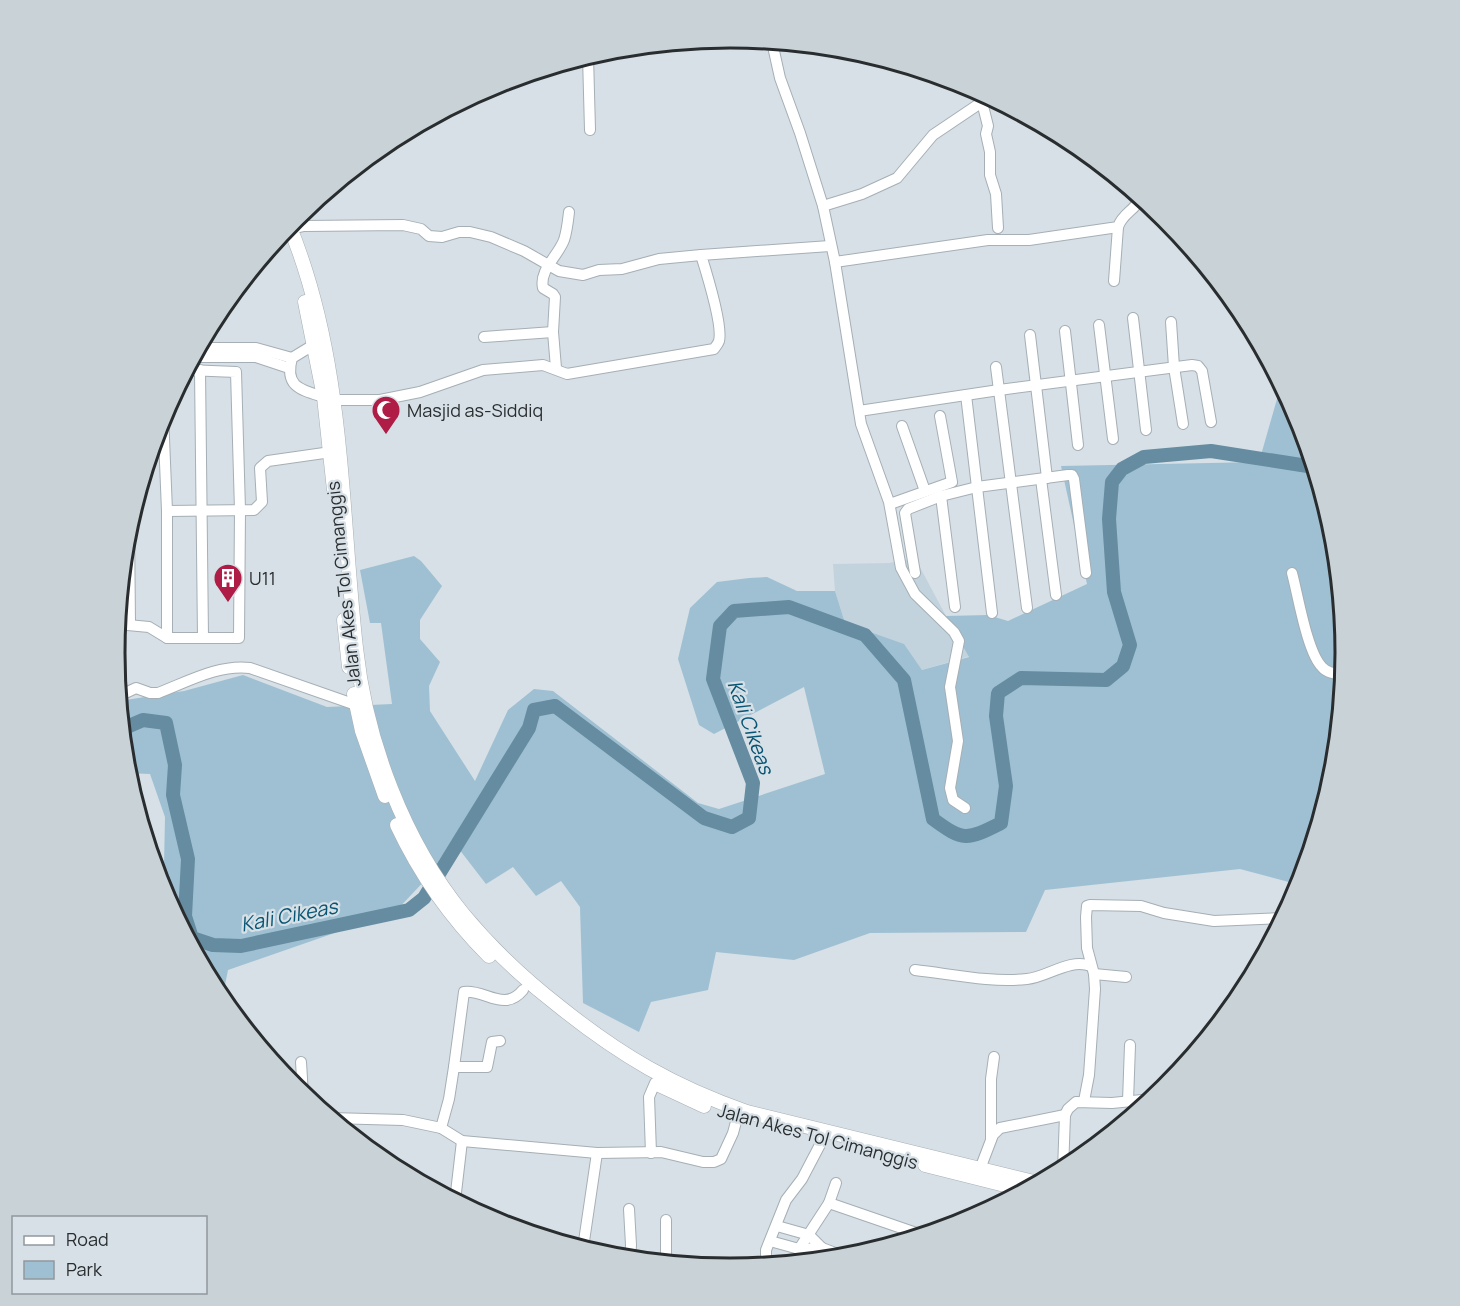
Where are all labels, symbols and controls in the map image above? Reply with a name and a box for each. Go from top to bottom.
mosque icon: Masjid as-Siddiq [370,394,402,436]
place label: Masjid as-Siddiq [407,398,543,422]
street label: Jalan Akes Tol Cimanggis [320,480,366,688]
building icon: U11 [212,562,244,604]
place label: U11 [249,566,276,590]
water label: Kali Cikeas [722,676,781,779]
water label: Kali Cikeas [238,892,341,938]
street label: Jalan Akes Tol Cimanggis [715,1098,921,1174]
legend [12,1216,207,1294]
text: Road [66,1227,109,1251]
text: Park [66,1257,103,1281]

